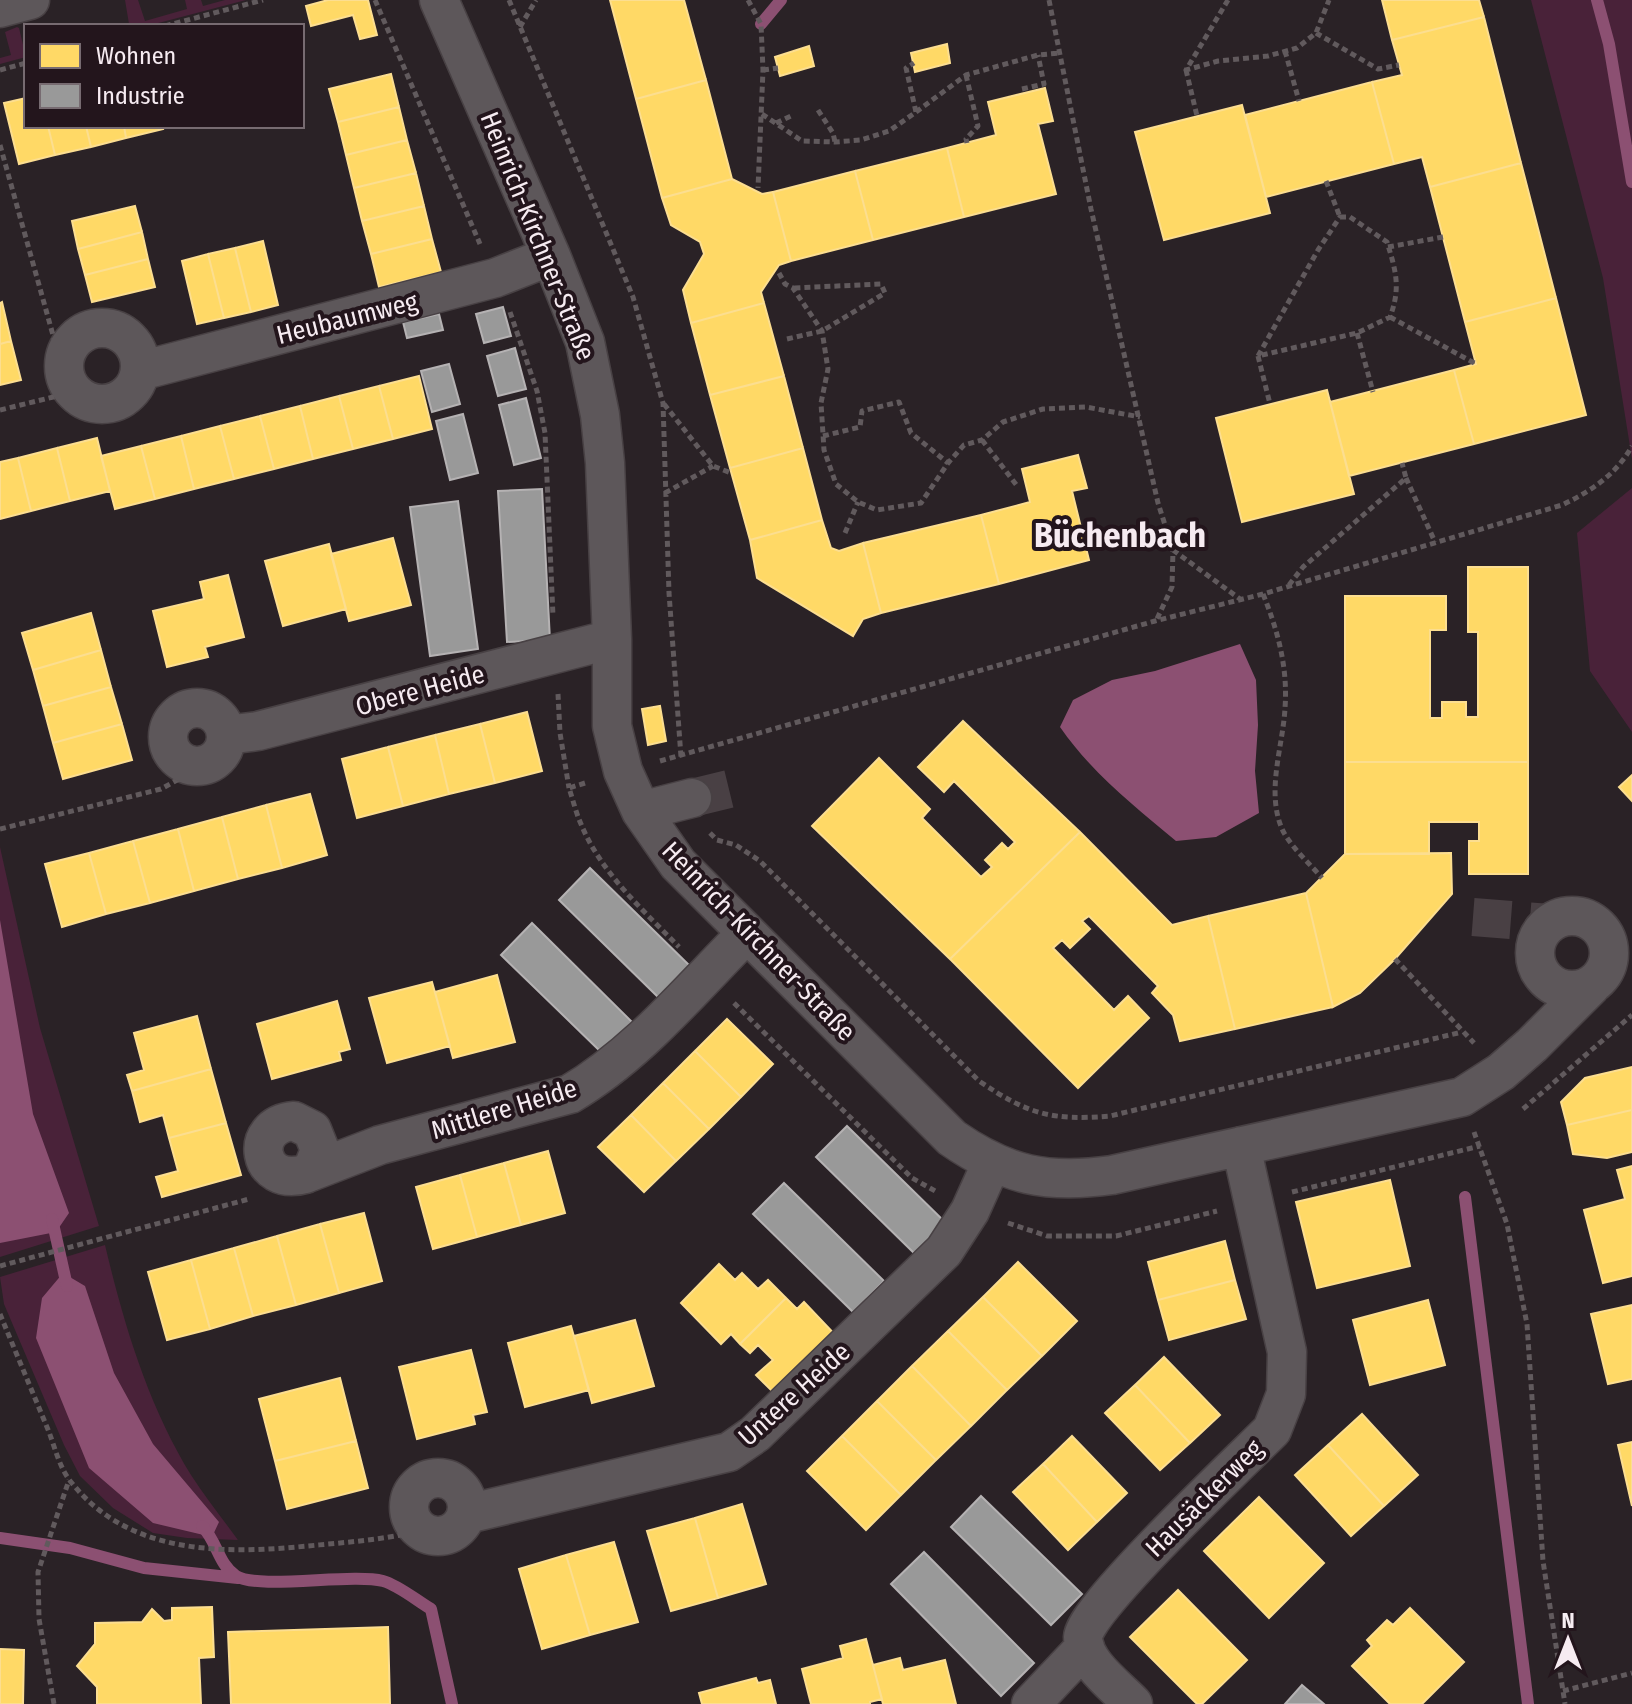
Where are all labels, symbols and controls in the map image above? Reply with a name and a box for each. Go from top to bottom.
legend [24,24,304,128]
text: Wohnen [96,42,176,70]
text: Industrie [96,82,185,110]
street label: Heinrich-Kirchner-Straße [474,108,602,365]
street label: Heubaumweg [273,286,422,351]
district label: Büchenbach [1034,515,1206,556]
street label: Obere Heide [352,658,488,723]
street label: Heinrich-Kirchner-Straße [655,835,862,1047]
street label: Mittlere Heide [428,1073,581,1146]
street label: Untere Heide [732,1336,856,1452]
street label: Hausäckerweg [1139,1433,1270,1563]
north arrow [1528,1600,1608,1680]
text: N [1561,1607,1575,1634]

